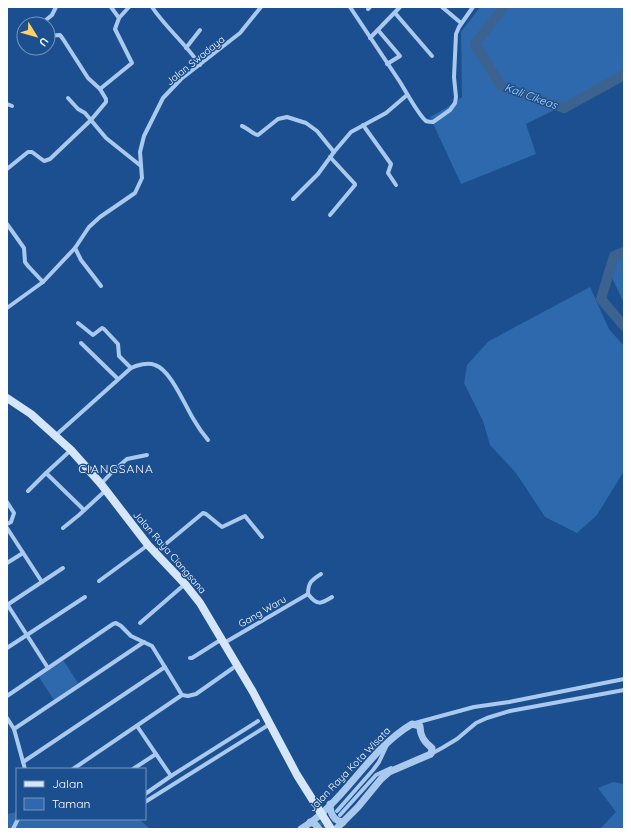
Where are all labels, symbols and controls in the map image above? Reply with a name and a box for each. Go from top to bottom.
north arrow [16,16,56,56]
street label: Jalan Swadaya [163,33,227,88]
text: U [36,35,52,49]
water label: Kali Cikeas [503,80,560,112]
district label: CIANGSANA [78,461,154,476]
street label: Jalan Raya Ciangsana [130,508,209,596]
street label: Gang Waru [236,593,288,630]
street label: Jalan Raya Kota Wisata [306,724,393,814]
legend [16,768,146,820]
text: Jalan [52,776,83,791]
text: Taman [52,796,90,811]

